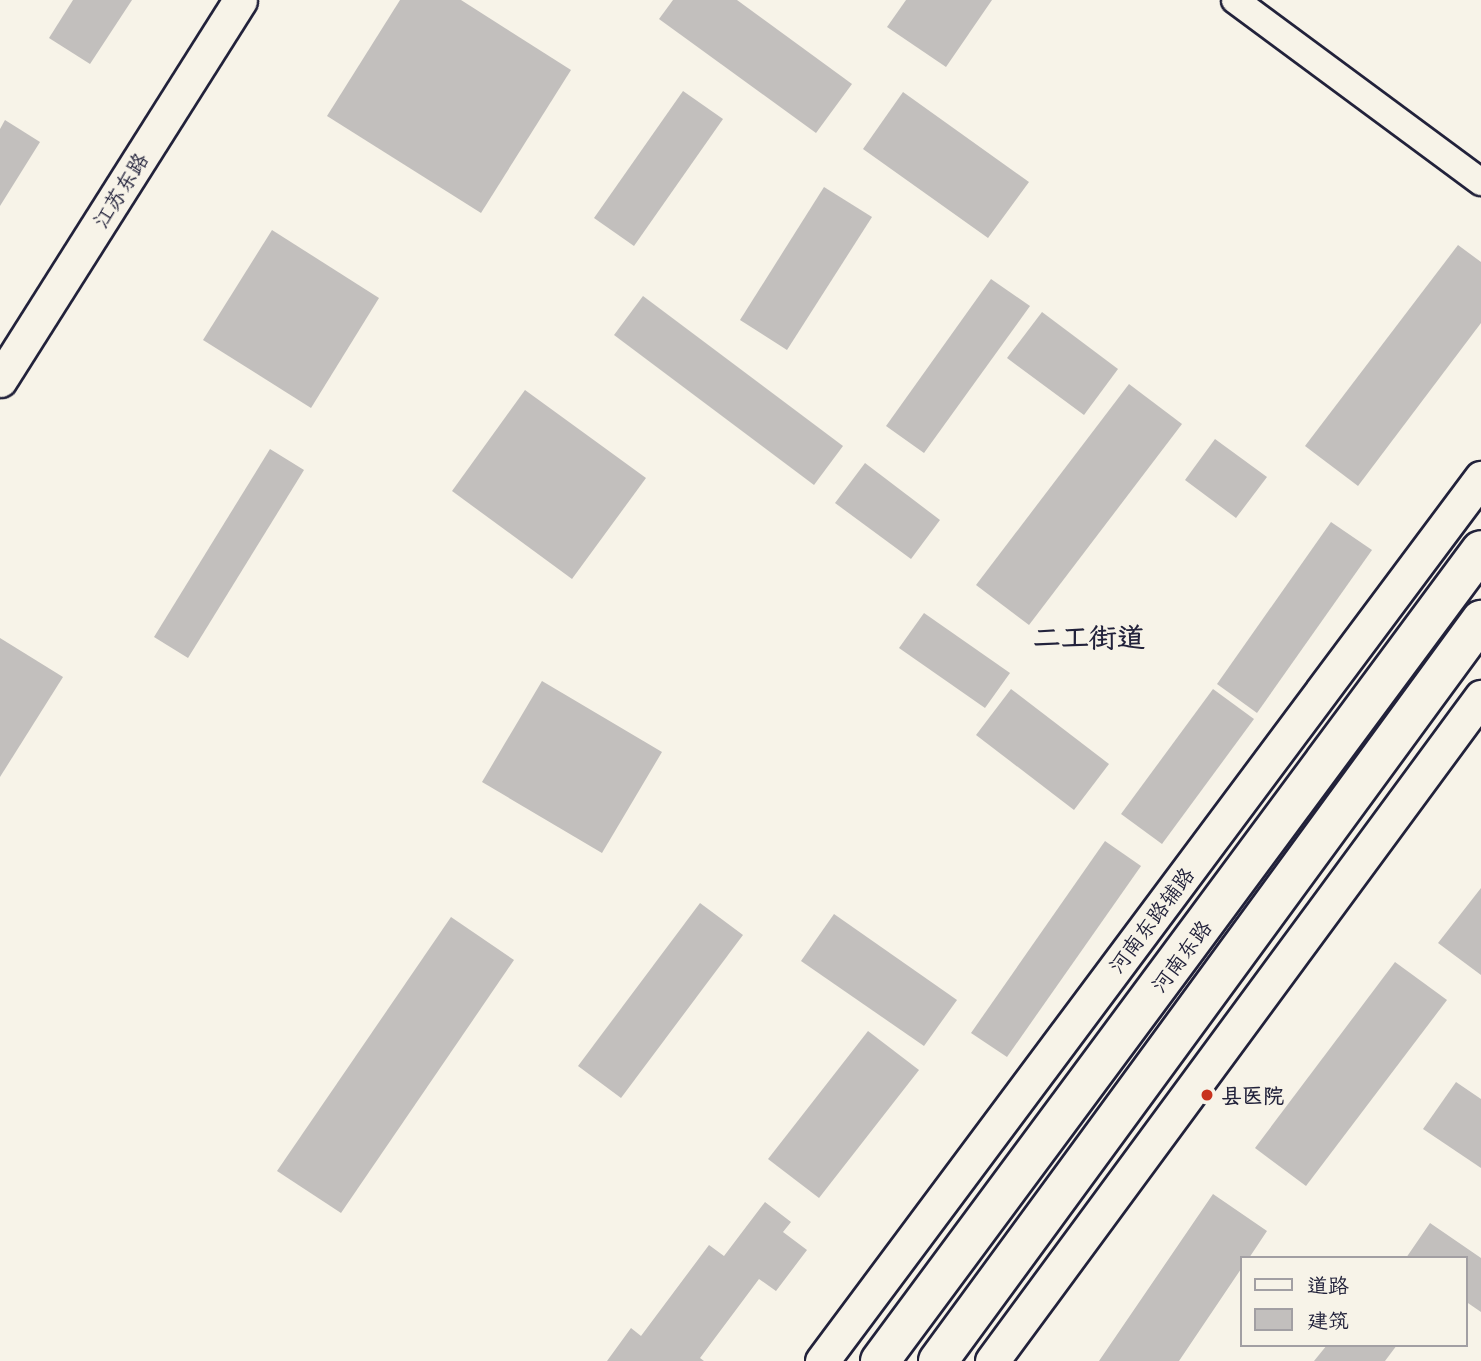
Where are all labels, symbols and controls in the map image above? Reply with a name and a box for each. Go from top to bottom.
street label: 江苏东路 [87,148,153,232]
district label: 二工街道 [1033,619,1145,653]
street label: 河南东路辅路 [1103,862,1199,978]
street label: 河南东路 [1146,915,1216,997]
place label: 县医院 [1221,1082,1284,1108]
marker: 县医院 [1199,1087,1215,1103]
legend [1240,1256,1467,1347]
text: 道路 [1307,1271,1349,1298]
text: 建筑 [1307,1306,1349,1333]

